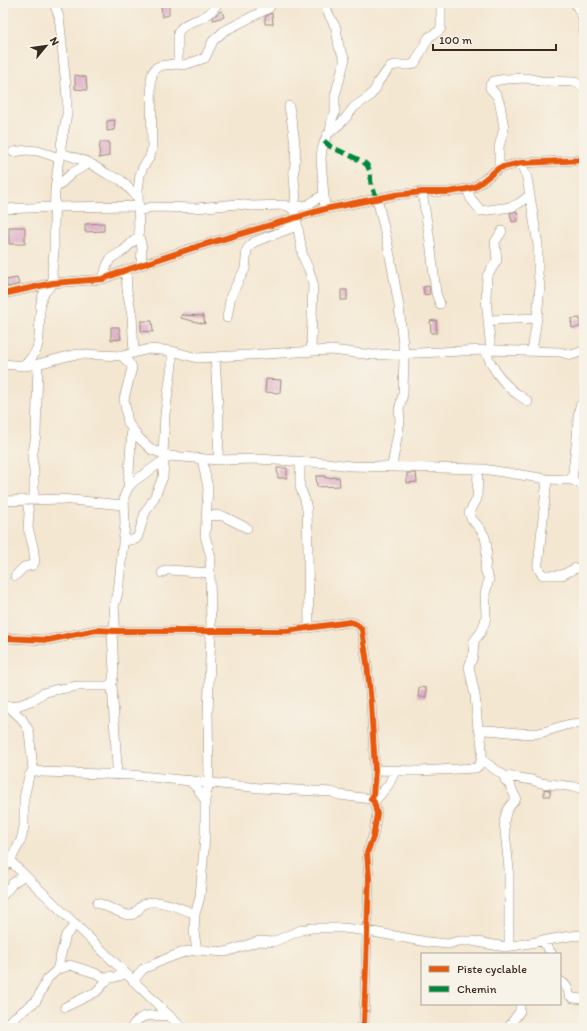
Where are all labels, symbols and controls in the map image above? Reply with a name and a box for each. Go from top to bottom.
north arrow [26,26,66,66]
scale bar [433,26,556,52]
text: 100 m [439,33,472,47]
text: N [47,35,62,48]
legend [421,953,561,1005]
text: Piste cyclable [457,962,527,976]
text: Chemin [457,982,497,996]

